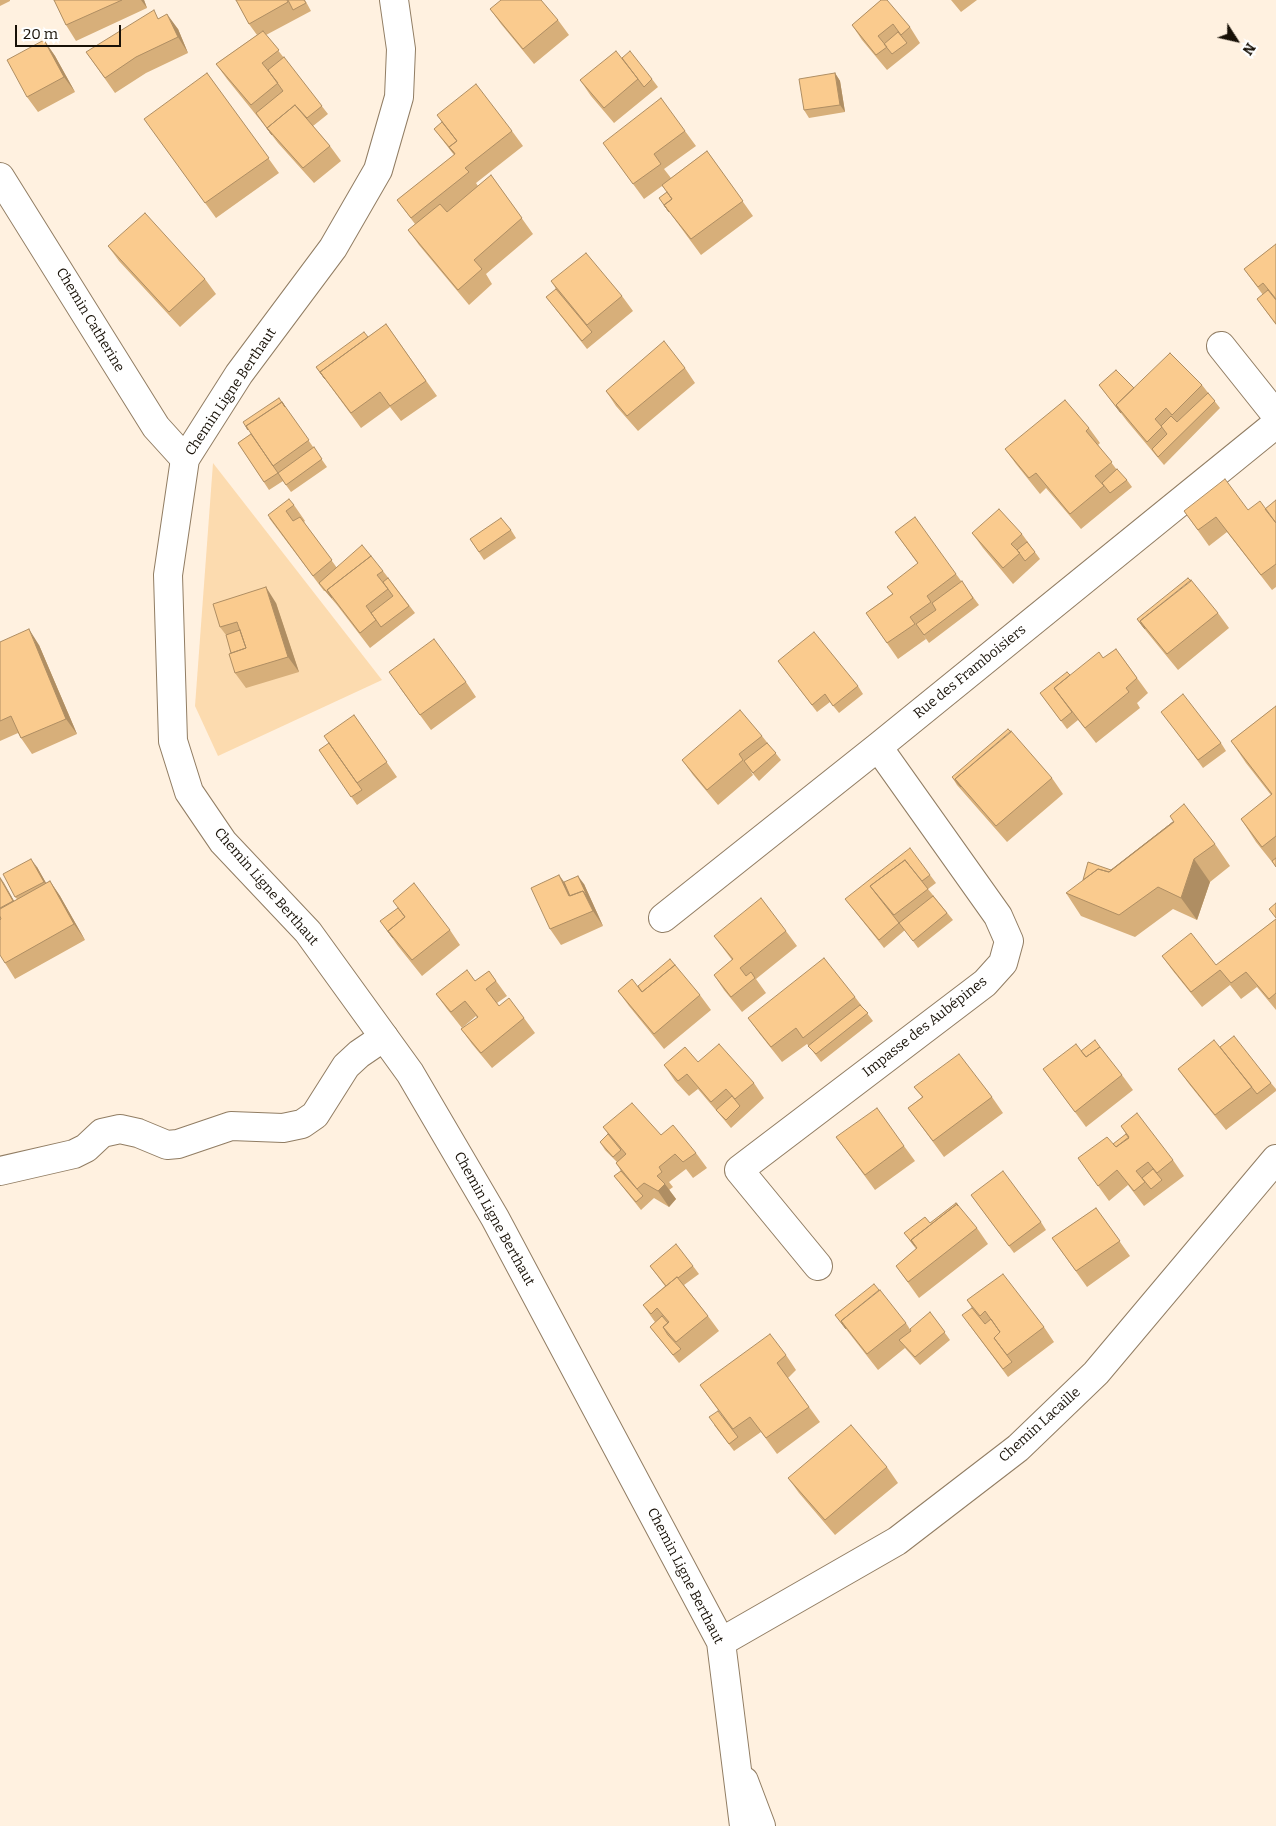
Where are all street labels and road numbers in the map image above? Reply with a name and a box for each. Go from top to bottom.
street label: Chemin Catherine [52,265,128,375]
street label: Chemin Ligne Berthaut [182,325,280,459]
street label: Rue des Framboisiers [911,622,1029,722]
street label: Chemin Ligne Berthaut [210,825,322,949]
street label: Impasse des Aubépines [859,973,991,1081]
street label: Chemin Ligne Berthaut [450,1149,538,1289]
street label: Chemin Lacaille [996,1384,1084,1466]
street label: Chemin Ligne Berthaut [643,1505,727,1647]

